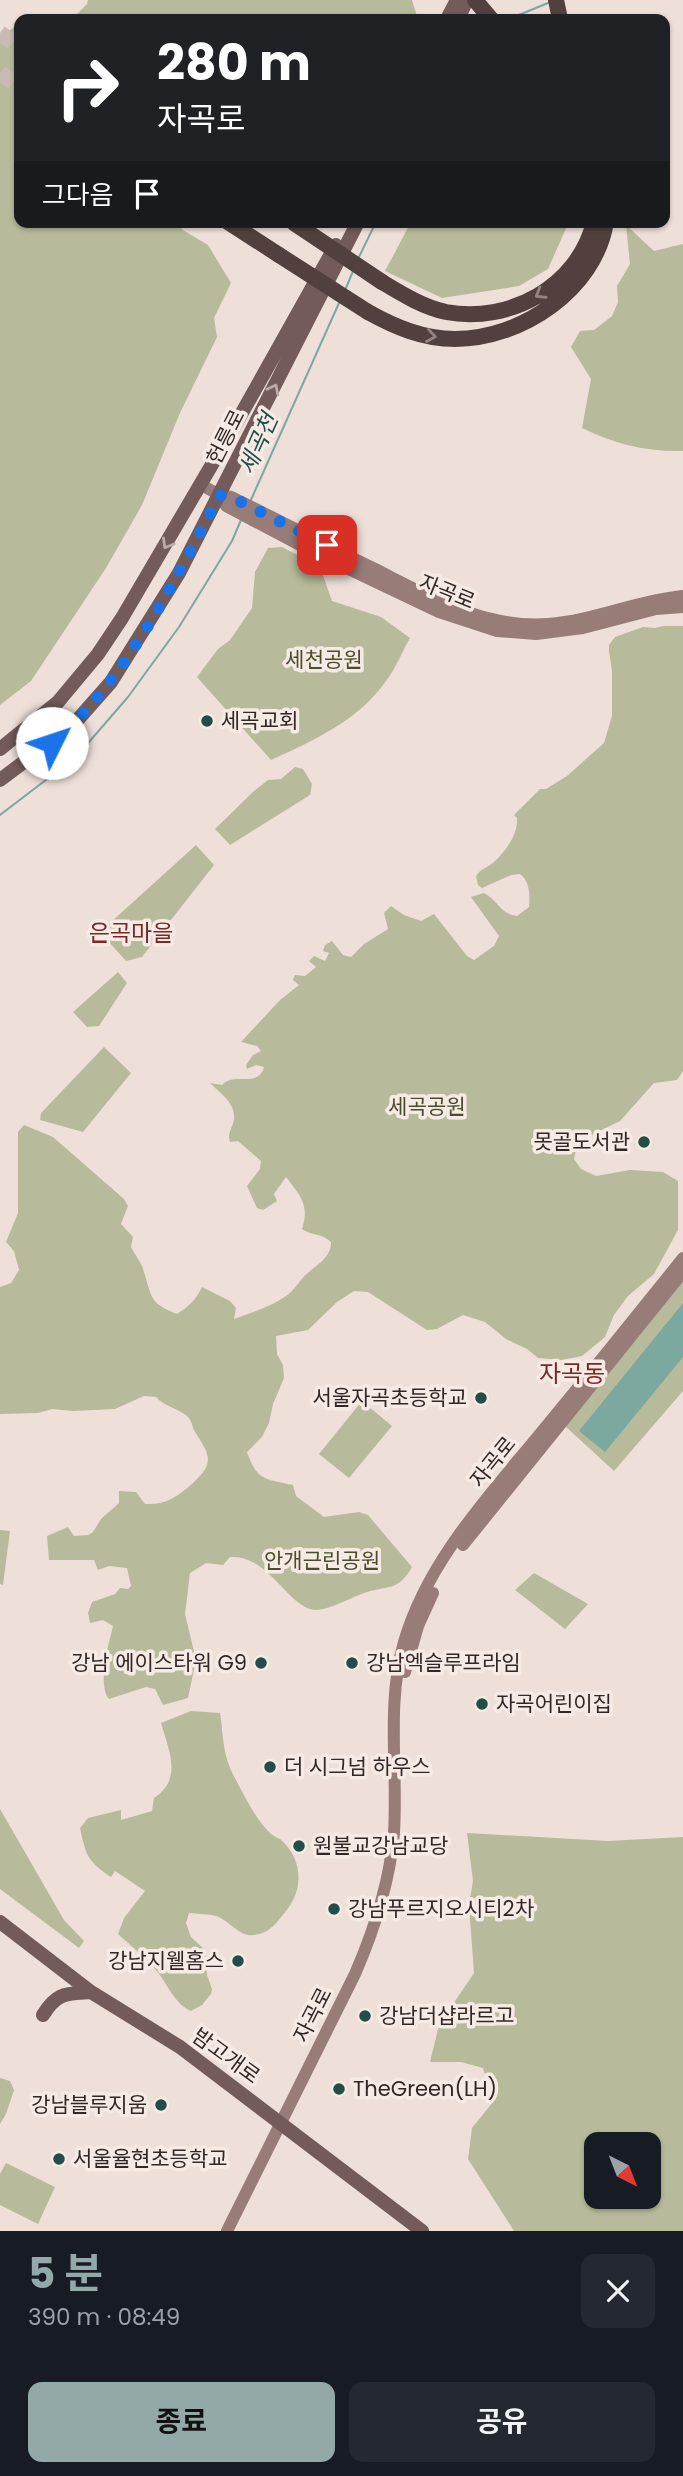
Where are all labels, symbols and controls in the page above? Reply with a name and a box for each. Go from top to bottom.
text: 280 m [157,29,311,97]
icon: right [42,42,133,133]
text: 자곡로 [157,96,245,141]
icon: arrive [128,175,166,213]
text: 그다음 [42,177,114,213]
one-way arrow [535,286,548,299]
one-way arrow [425,328,437,343]
one-way arrow [266,383,280,396]
street label: 헌릉로 [199,404,252,469]
water label: 세곡천 [230,406,287,480]
pin [297,515,357,575]
icon: arrive [308,526,346,564]
one-way arrow [162,537,175,549]
street label: 자곡로 [415,567,479,616]
park label: 세천공원 [285,645,363,674]
position arrow [15,706,89,780]
place label: 세곡교회 [221,706,298,735]
marker: 세곡교회 [199,713,215,729]
district label: 은곡마을 [89,917,173,949]
park label: 세곡공원 [388,1092,466,1121]
place label: 못골도서관 [533,1127,630,1156]
marker: 못골도서관 [636,1134,652,1150]
district label: 자곡동 [539,1357,605,1390]
place label: 서울자곡초등학교 [312,1383,467,1412]
marker: 서울자곡초등학교 [473,1390,489,1406]
street label: 자곡로 [463,1430,522,1493]
park label: 안개근린공원 [264,1546,380,1575]
place label: 강남 에이스타워 G9 [71,1648,247,1677]
place label: 강남엑슬루프라임 [366,1648,521,1677]
marker: 강남 에이스타워 G9 [253,1655,269,1671]
marker: 강남엑슬루프라임 [344,1655,360,1671]
place label: 자곡어린이집 [496,1689,612,1718]
marker: 자곡어린이집 [474,1696,490,1712]
place label: 더 시그넘 하우스 [284,1752,430,1781]
marker: 더 시그넘 하우스 [262,1759,278,1775]
place label: 원불교강남교당 [313,1831,448,1860]
marker: 원불교강남교당 [291,1838,307,1854]
place label: 강남푸르지오시티2차 [348,1894,534,1923]
marker: 강남푸르지오시티2차 [326,1901,342,1917]
place label: 강남지웰홈스 [108,1946,224,1975]
marker: 강남지웰홈스 [230,1953,246,1969]
street label: 자곡로 [286,1982,339,2047]
place label: 강남더샵라르고 [379,2001,514,2030]
marker: 강남더샵라르고 [357,2008,373,2024]
street label: 밤고개로 [187,2021,266,2090]
place label: TheGreen(LH) [353,2074,497,2103]
marker: TheGreen(LH) [331,2081,347,2097]
place label: 강남블루지움 [31,2090,147,2119]
marker: 강남블루지움 [153,2097,169,2113]
north arrow [584,2132,662,2208]
map controls [584,2132,661,2209]
place label: 서울율현초등학교 [73,2144,228,2173]
marker: 서울율현초등학교 [51,2151,67,2167]
text: 5 분 [28,2244,103,2303]
button: close [581,2254,655,2328]
text: 390 m · 08:49 [28,2301,180,2333]
button: 종료 [28,2382,335,2462]
button: 공유 [349,2382,655,2462]

